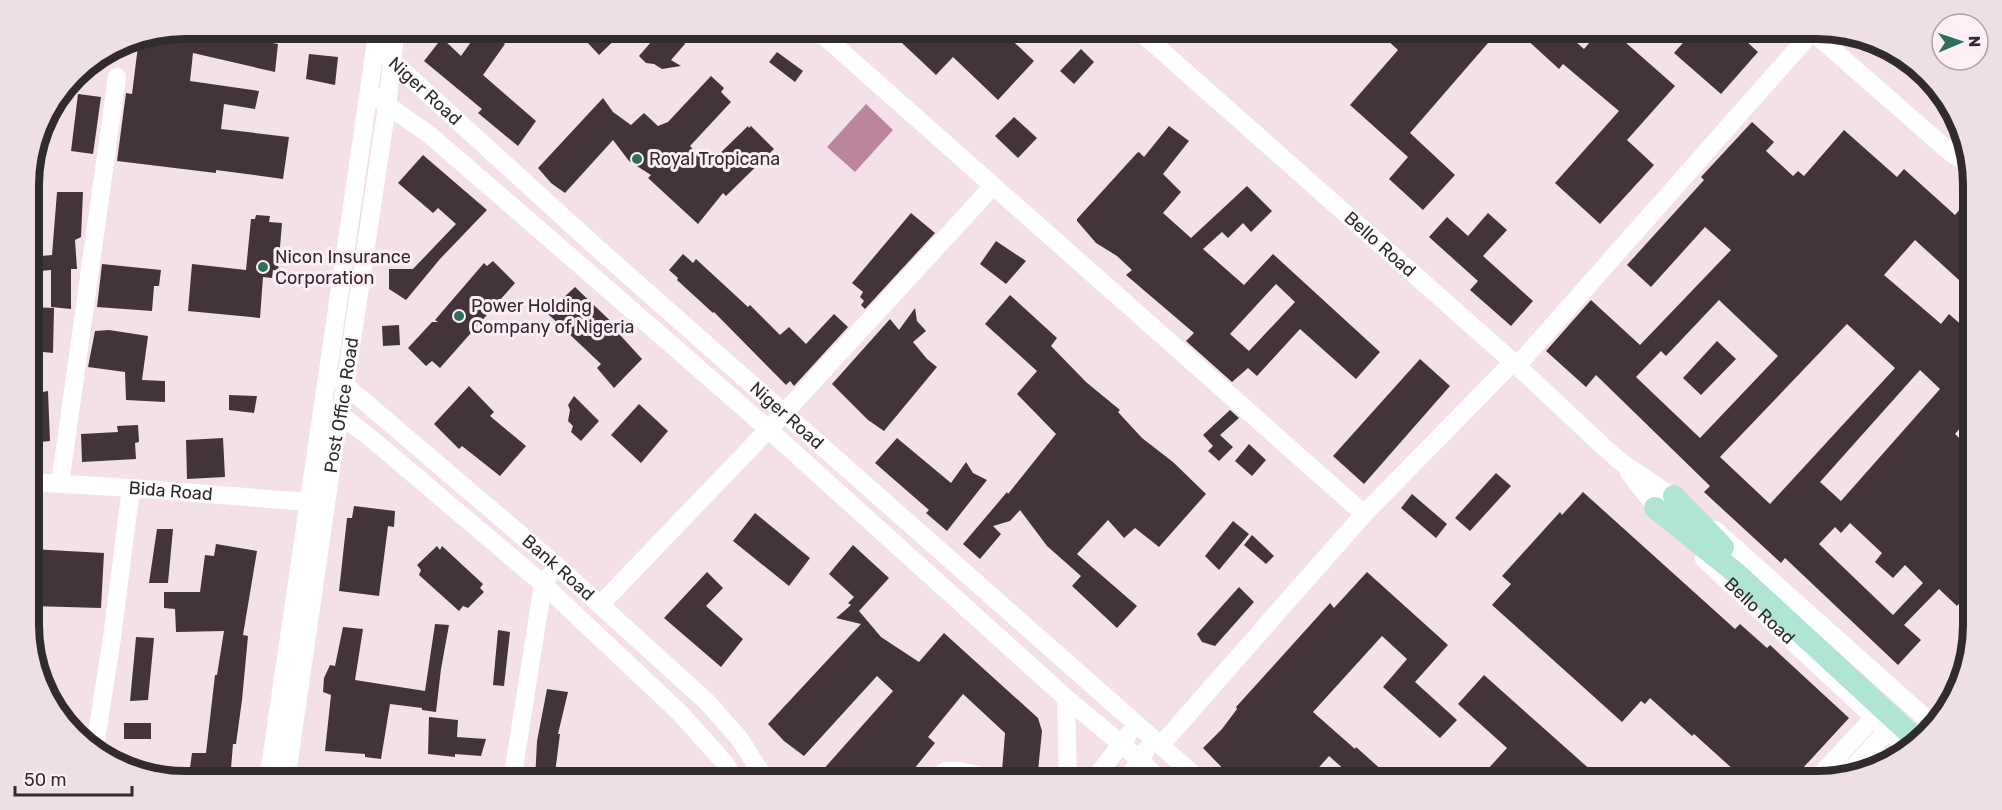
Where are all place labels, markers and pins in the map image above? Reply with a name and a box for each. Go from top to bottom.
place label: Royal Tropicana [649,148,780,170]
marker: Royal Tropicana [630,152,644,166]
place label: Nicon Insurance Corporation [275,246,411,289]
marker: Nicon Insurance Corporation [256,260,270,274]
place label: Power Holding Company of Nigeria [471,295,634,338]
marker: Power Holding Company of Nigeria [452,309,466,323]

